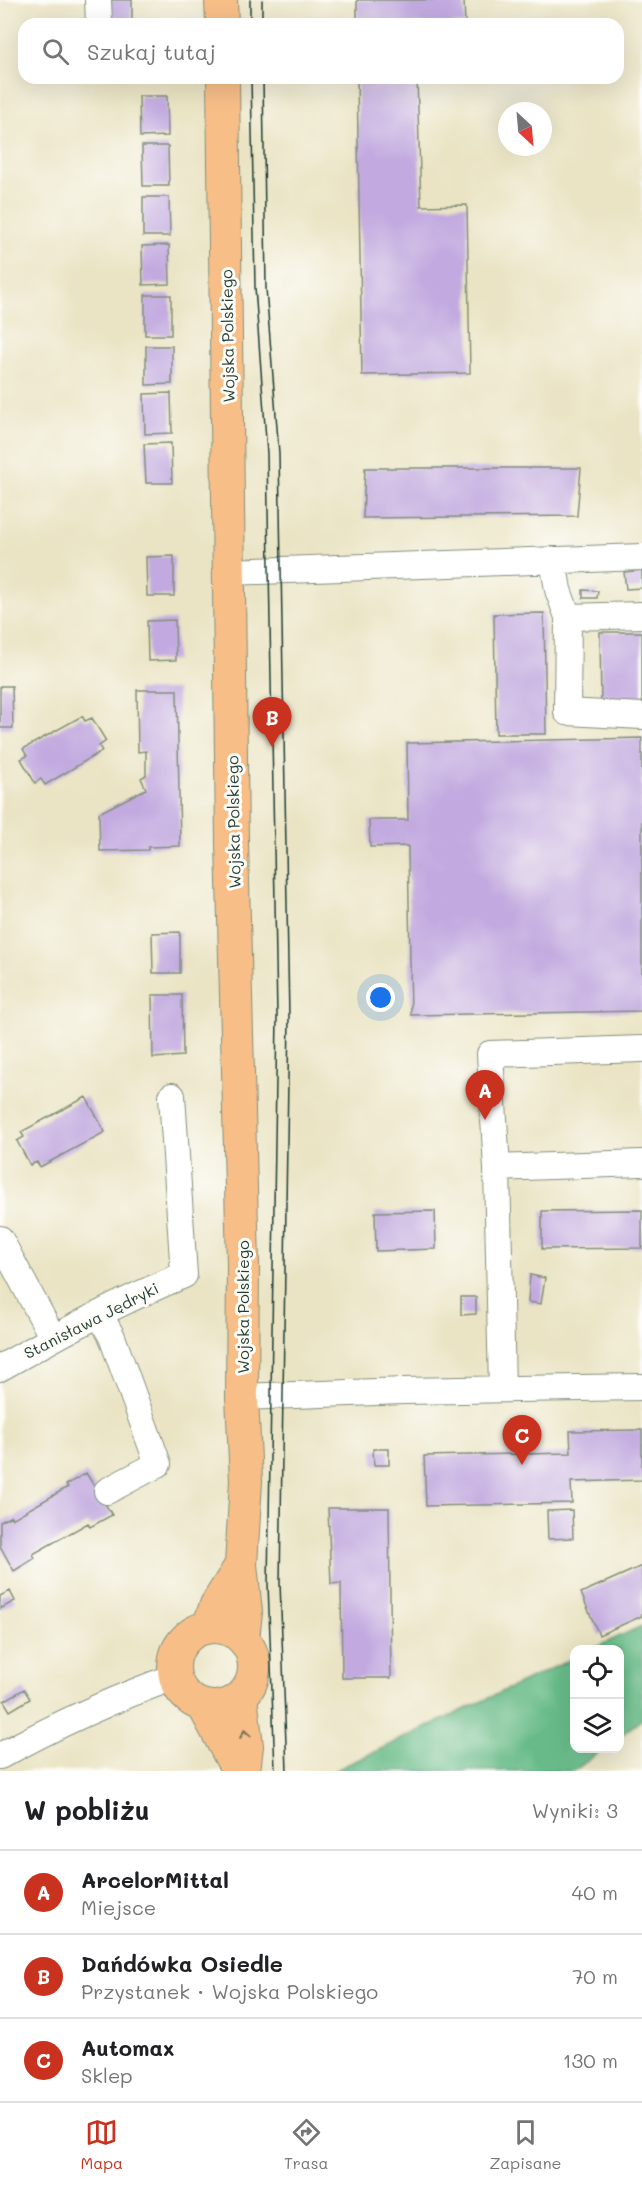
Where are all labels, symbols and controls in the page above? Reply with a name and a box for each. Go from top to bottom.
search box [18,18,624,84]
icon: search [39,35,72,68]
text: Szukaj tutaj [87,37,216,66]
north arrow [498,102,552,156]
street label: Wojska Polskiego [215,269,239,403]
pin: B [252,698,292,747]
street label: Wojska Polskiego [221,755,245,889]
your location [366,983,395,1012]
pin: A [466,1070,504,1120]
street label: Wojska Polskiego [232,1240,253,1374]
street label: Stanisława Jędryki [20,1277,162,1363]
pin: C [502,1416,542,1465]
map controls [570,1645,624,1753]
button: locate [570,1645,624,1699]
button: layers [570,1699,624,1753]
one-way arrow [240,1730,252,1739]
text: W pobliżu [24,1793,150,1827]
text: Wyniki: 3 [532,1797,618,1823]
text: ArcelorMittal [81,1865,229,1894]
text: A [37,1879,50,1905]
text: 40 m [572,1879,618,1905]
text: Miejsce [81,1894,156,1920]
text: Dańdówka Osiedle [81,1949,283,1978]
text: B [37,1963,50,1989]
text: 70 m [572,1963,618,1989]
text: Przystanek · Wojska Polskiego [81,1978,378,2004]
text: Automax [81,2033,175,2062]
text: C [36,2047,51,2073]
text: 130 m [563,2047,618,2073]
text: Sklep [81,2062,133,2088]
tab: Mapa [80,2116,123,2173]
tab: Trasa [284,2116,329,2173]
tab: Zapisane [489,2116,562,2173]

